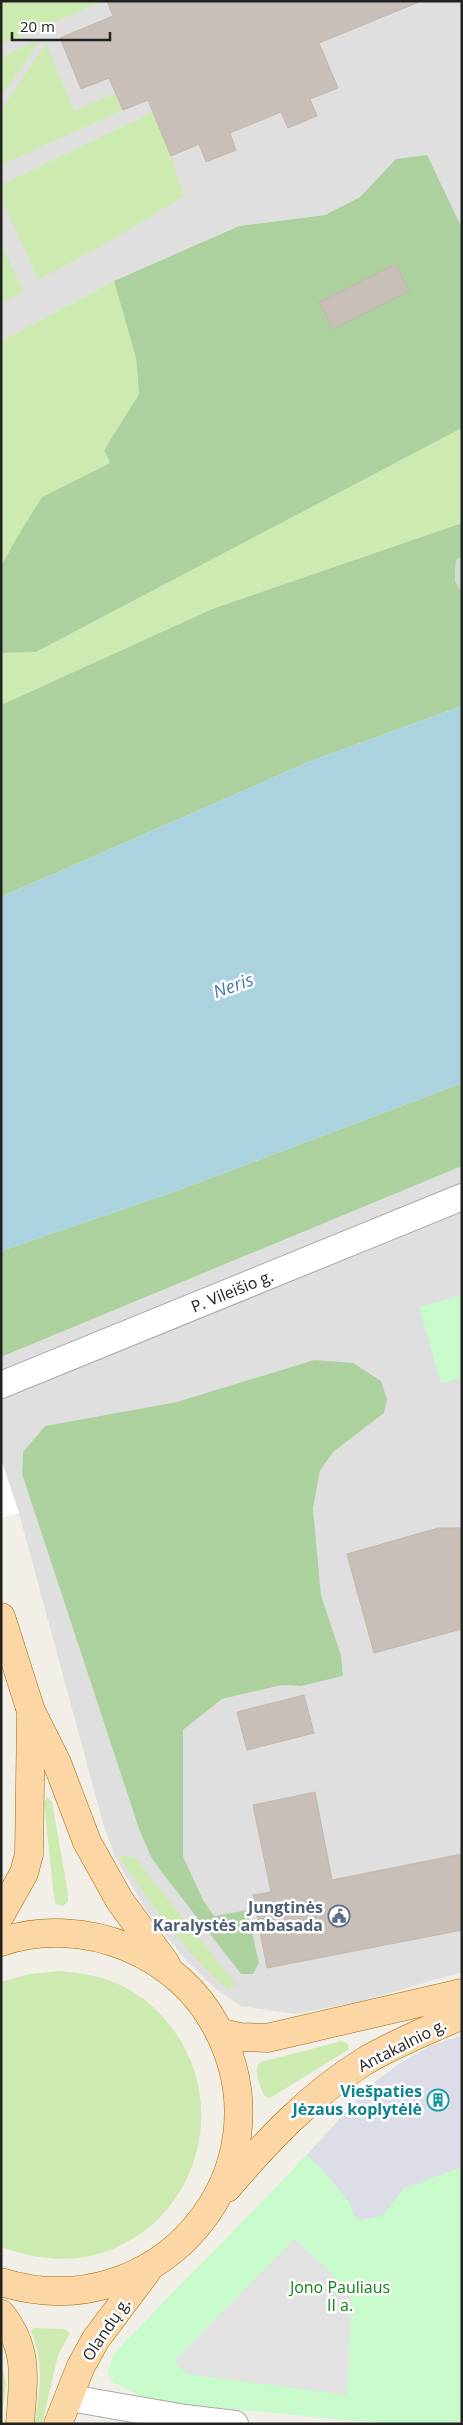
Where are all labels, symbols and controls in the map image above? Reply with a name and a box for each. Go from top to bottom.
scale bar [12,10,110,42]
text: 20 m [20,16,55,36]
water label: Neris [210,967,257,1003]
street label: P. Vileišio g. [188,1265,276,1317]
place label: Jungtinės Karalystės ambasada [153,1896,323,1936]
public building icon: Jungtinės Karalystės ambasada [327,1904,351,1928]
street label: Antakalnio g. [354,2013,450,2077]
place label: Viešpaties Jėzaus koplytėlė [290,2080,422,2120]
building icon: Viešpaties Jėzaus koplytėlė [426,2088,450,2112]
park label: Jono Pauliaus II a. [288,2276,390,2316]
street label: Olandų g. [77,2293,135,2365]

